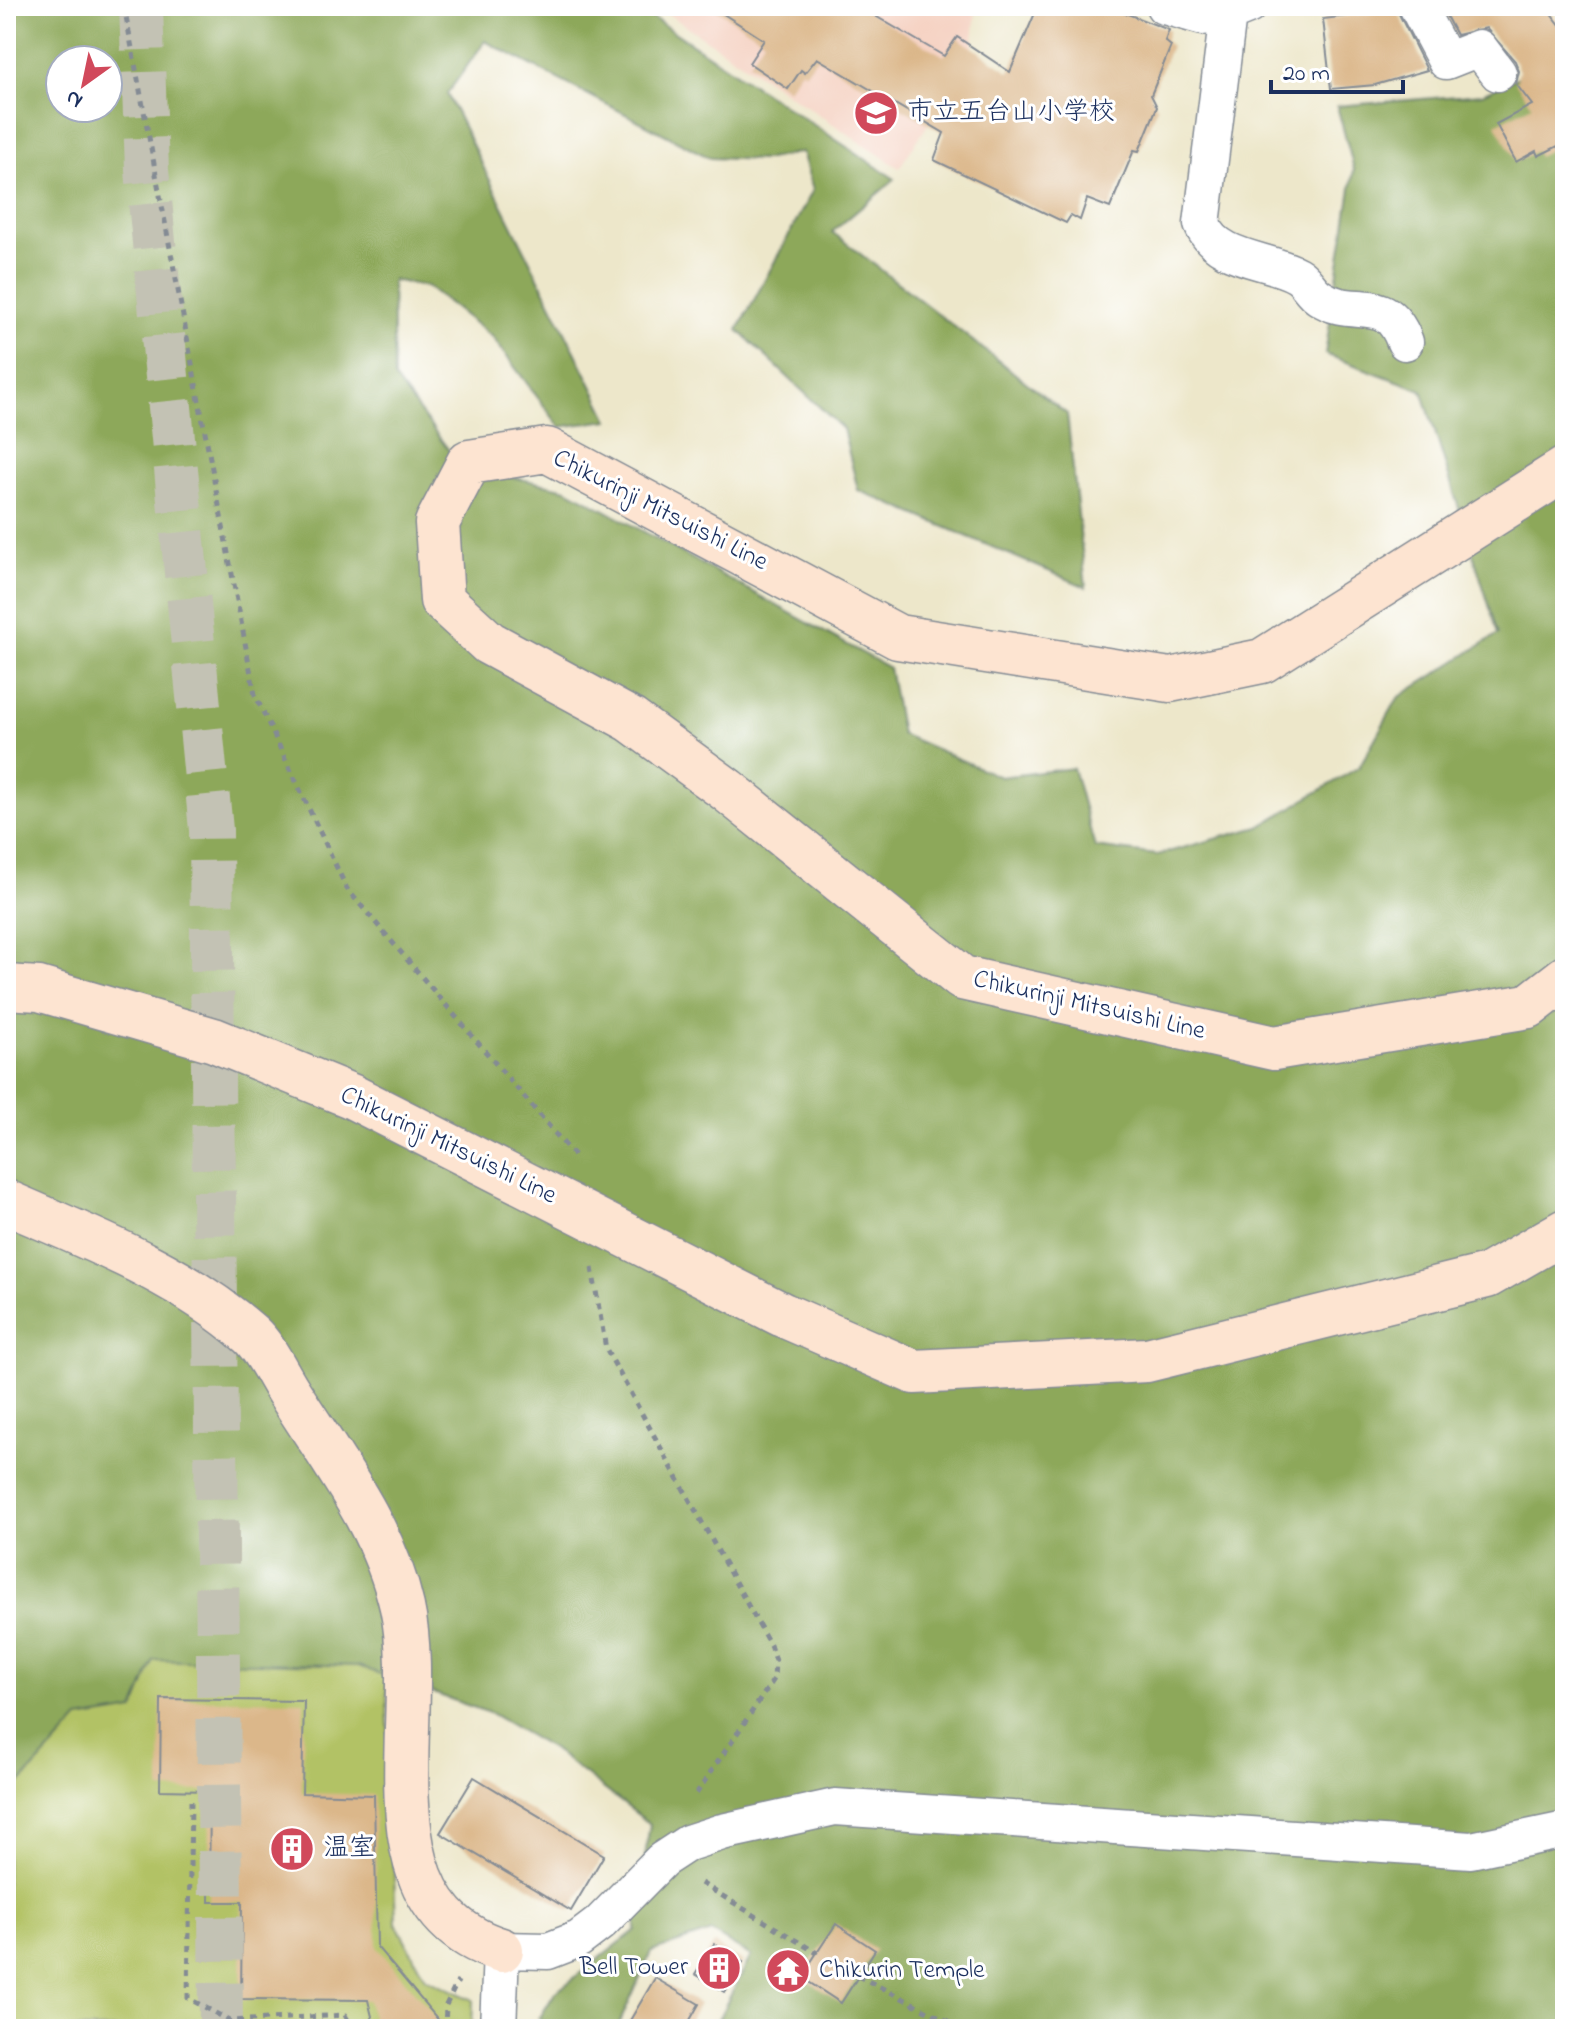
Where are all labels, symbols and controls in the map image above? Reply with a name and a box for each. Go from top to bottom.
north arrow [44,44,124,124]
scale bar [1271,44,1403,94]
text: 20 m [1283,57,1330,92]
text: N [60,81,90,116]
school or university icon: 市立五台山小学校 [852,89,900,137]
place label: 市立五台山小学校 [907,94,1115,132]
street label: Chikurinji Mitsuishi Line [546,440,774,582]
street label: Chikurinji Mitsuishi Line [969,961,1209,1051]
street label: Chikurinji Mitsuishi Line [333,1077,563,1215]
building icon: 温室 [268,1825,316,1873]
place label: 温室 [323,1830,375,1868]
building icon: Bell Tower [695,1944,743,1992]
temple icon: Chikurin Temple [764,1947,812,1995]
place label: Bell Tower [578,1949,689,1987]
place label: Chikurin Temple [819,1952,985,1990]

